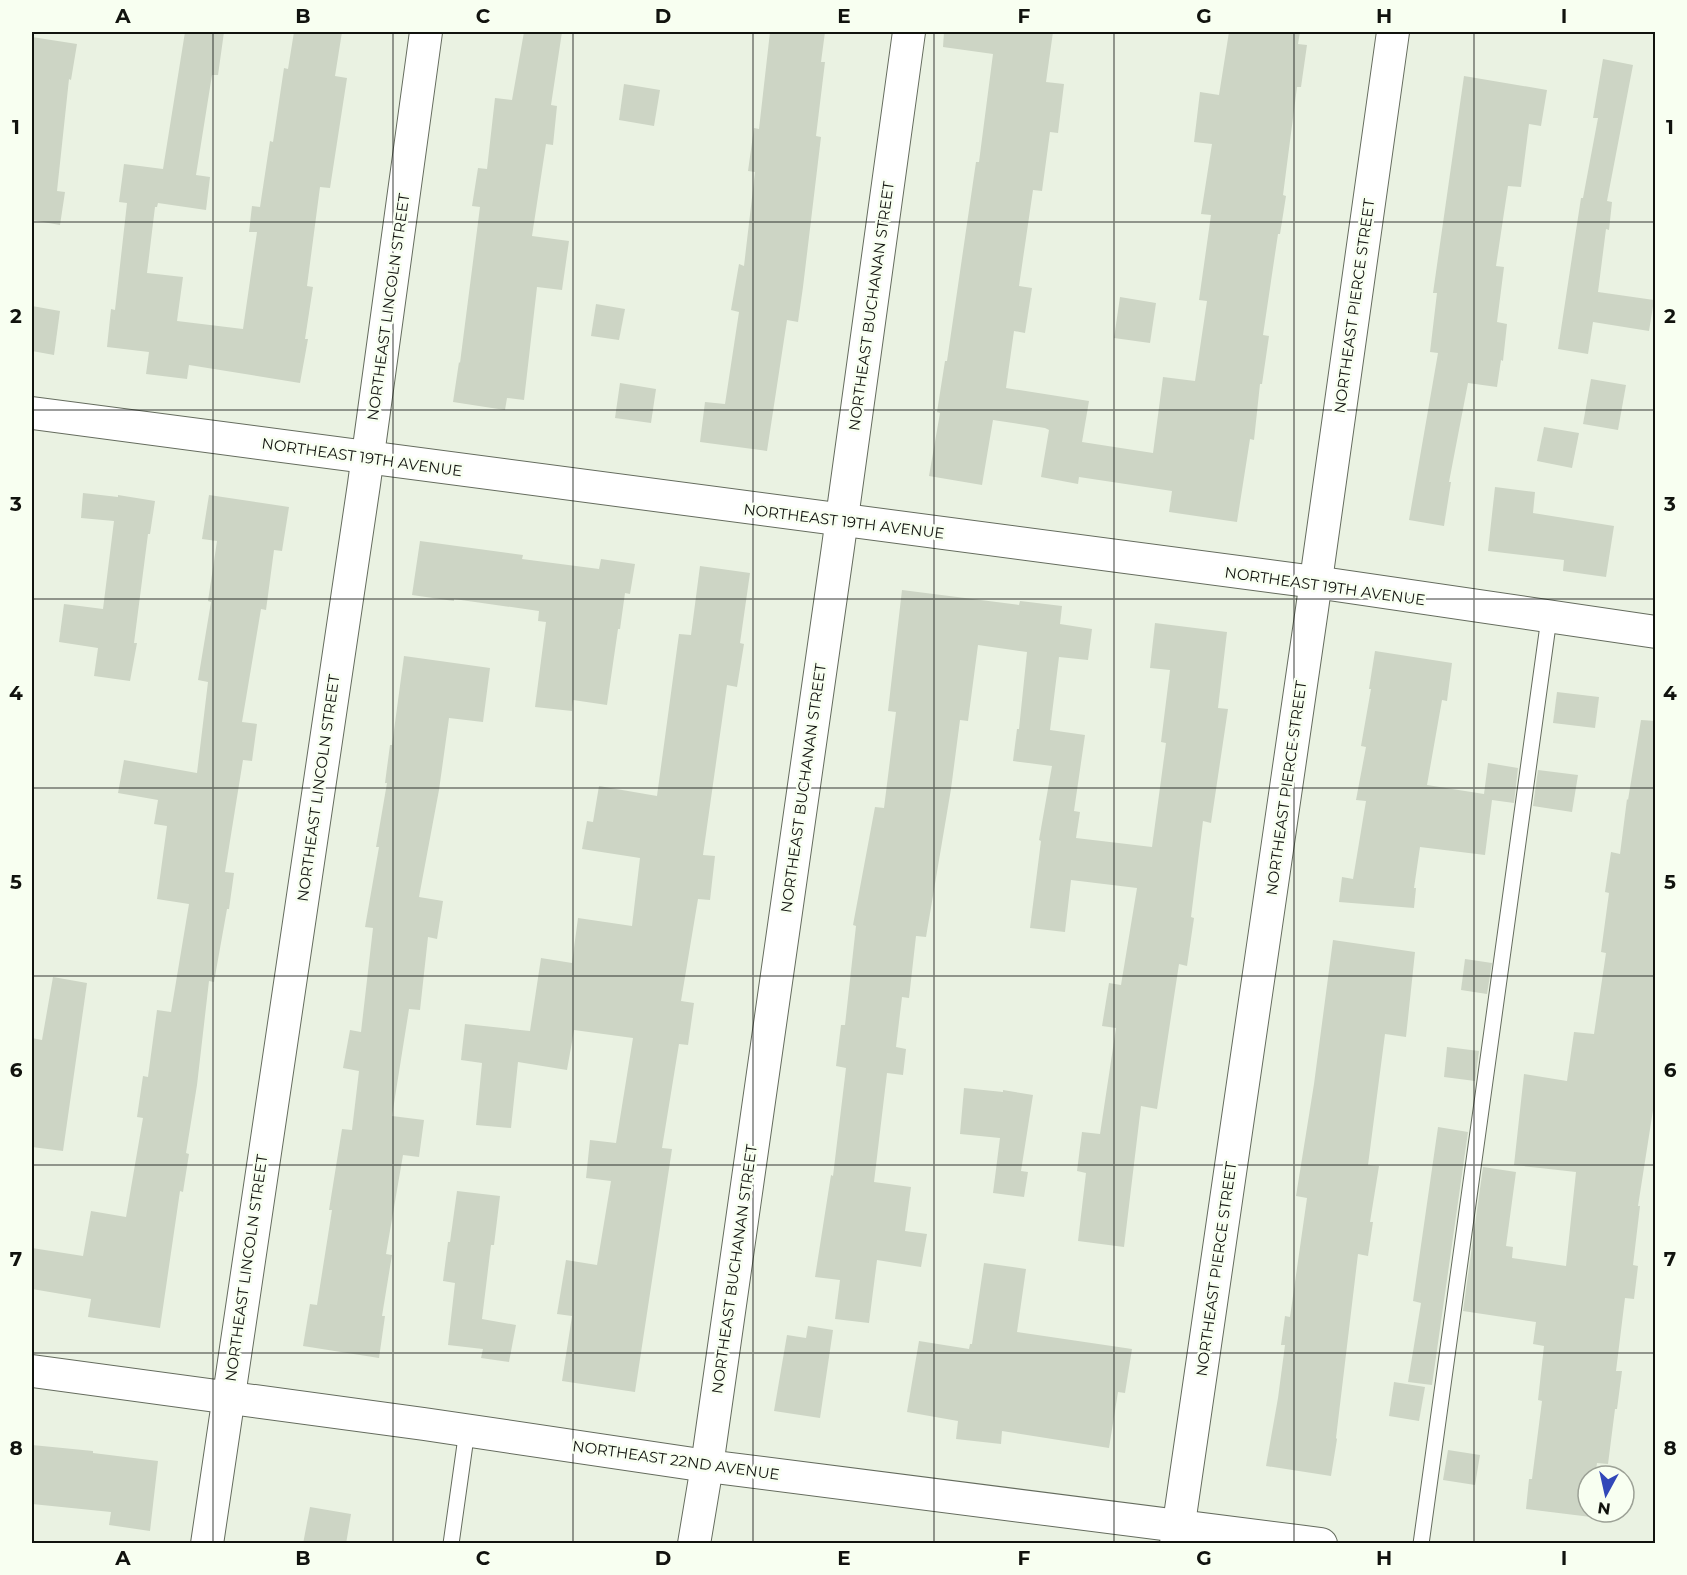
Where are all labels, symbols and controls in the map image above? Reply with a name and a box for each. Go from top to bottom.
text: A [114,4,131,28]
text: B [295,4,311,28]
text: C [476,4,491,28]
text: D [655,4,671,28]
text: E [837,4,851,28]
text: F [1018,4,1031,28]
text: G [1196,4,1212,28]
text: H [1376,4,1392,28]
text: I [1561,4,1567,28]
text: 1 [12,115,20,139]
text: 1 [1666,115,1674,139]
street label: NORTHEAST BUCHANAN STREET [844,180,898,432]
street label: NORTHEAST LINCOLN STREET [363,192,413,422]
street label: NORTHEAST PIERCE STREET [1330,197,1379,415]
text: 2 [10,304,22,328]
text: 2 [1664,304,1676,328]
street label: NORTHEAST 19TH AVENUE [261,434,463,480]
text: 3 [9,492,22,516]
text: 3 [1663,492,1676,516]
street label: NORTHEAST 19TH AVENUE [742,499,946,543]
street label: NORTHEAST 19TH AVENUE [1224,563,1426,609]
street label: NORTHEAST BUCHANAN STREET [776,662,830,914]
street label: NORTHEAST LINCOLN STREET [293,673,343,903]
street label: NORTHEAST PIERCE STREET [1262,679,1311,897]
text: 4 [9,681,23,705]
text: 4 [1663,681,1677,705]
text: 5 [10,870,22,894]
text: 5 [1664,870,1676,894]
text: 6 [10,1058,23,1082]
text: 6 [1664,1058,1677,1082]
street label: NORTHEAST BUCHANAN STREET [707,1143,761,1395]
street label: NORTHEAST LINCOLN STREET [221,1153,271,1383]
street label: NORTHEAST PIERCE STREET [1192,1160,1241,1378]
text: 7 [10,1247,22,1271]
text: 7 [1664,1247,1676,1271]
text: 8 [9,1436,23,1460]
street label: NORTHEAST 22ND AVENUE [571,1436,781,1484]
text: 8 [1663,1436,1677,1460]
north arrow [1576,1464,1636,1524]
text: N [1596,1498,1612,1519]
text: A [114,1546,131,1570]
text: B [295,1546,311,1570]
text: C [476,1546,491,1570]
text: D [655,1546,671,1570]
text: E [837,1546,851,1570]
text: F [1018,1546,1031,1570]
text: G [1196,1546,1212,1570]
text: H [1376,1546,1392,1570]
text: I [1561,1546,1567,1570]

